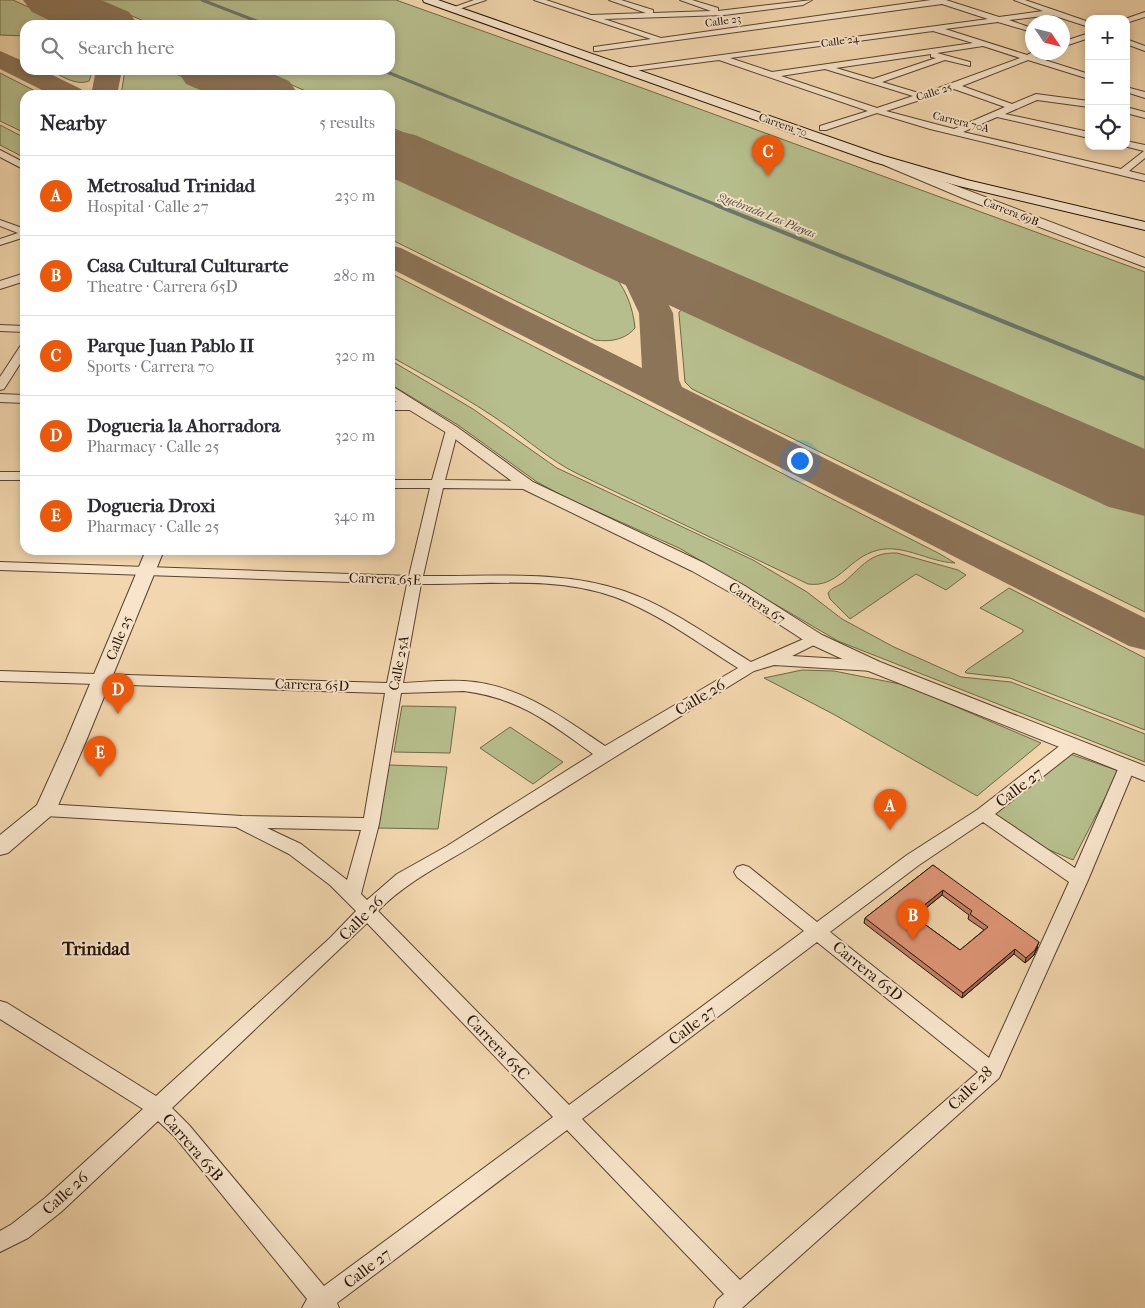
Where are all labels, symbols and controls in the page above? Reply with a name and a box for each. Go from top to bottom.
street label: Calle 23 [704,12,742,30]
north arrow [1025,15,1070,60]
map controls [1085,15,1130,150]
button: + [1085,15,1130,60]
search box [20,20,395,75]
street label: Calle 24 [820,32,860,50]
icon: search [38,34,66,62]
text: Search here [78,37,174,59]
button: − [1085,60,1130,105]
street label: Calle 25 [915,80,954,104]
button: locate [1085,105,1130,150]
street label: Carrera 70A [931,109,991,136]
text: Nearby [40,111,106,135]
street label: Carrera 70 [757,111,809,139]
text: 5 results [319,113,375,132]
pin: C [752,135,784,176]
text: Metrosalud Trinidad [87,175,255,197]
text: A [51,186,61,205]
text: 230 m [335,186,375,205]
water label: Quebrada Las Playas [715,189,818,242]
street label: Carrera 69B [981,195,1041,229]
text: Hospital · Calle 27 [87,197,209,216]
text: Casa Cultural Culturarte [87,255,288,277]
text: B [51,266,61,285]
text: 280 m [333,266,375,285]
text: Theatre · Carrera 65D [87,277,238,296]
text: Parque Juan Pablo II [87,335,254,357]
text: C [51,346,61,365]
text: 320 m [335,346,375,365]
text: Sports · Carrera 70 [87,357,214,376]
text: Dogueria la Ahorradora [87,415,280,437]
text: D [50,426,62,445]
text: 320 m [335,426,375,445]
text: Pharmacy · Calle 25 [87,437,220,456]
your location [787,448,813,474]
text: Dogueria Droxi [87,495,215,517]
text: E [51,506,61,525]
text: 340 m [333,506,375,525]
text: Pharmacy · Calle 25 [87,517,220,536]
street label: Carrera 65E [349,569,422,589]
street label: Carrera 67 [725,578,789,628]
street label: Calle 25 [102,613,136,663]
street label: Calle 25A [385,633,413,692]
pin: D [102,673,134,714]
street label: Calle 26 [671,674,729,719]
street label: Carrera 65D [275,675,350,695]
pin: E [84,736,116,777]
street label: Calle 27 [992,763,1047,811]
pin: A [874,789,906,830]
street label: Calle 26 [335,892,387,944]
pin: B [897,899,929,940]
street label: Carrera 65D [829,937,907,1005]
district label: Trinidad [61,939,131,960]
street label: Calle 27 [665,1001,720,1049]
street label: Carrera 65C [462,1010,534,1084]
street label: Calle 28 [944,1062,996,1114]
street label: Carrera 65B [159,1109,227,1185]
street label: Calle 26 [38,1167,92,1219]
street label: Calle 27 [340,1244,395,1292]

